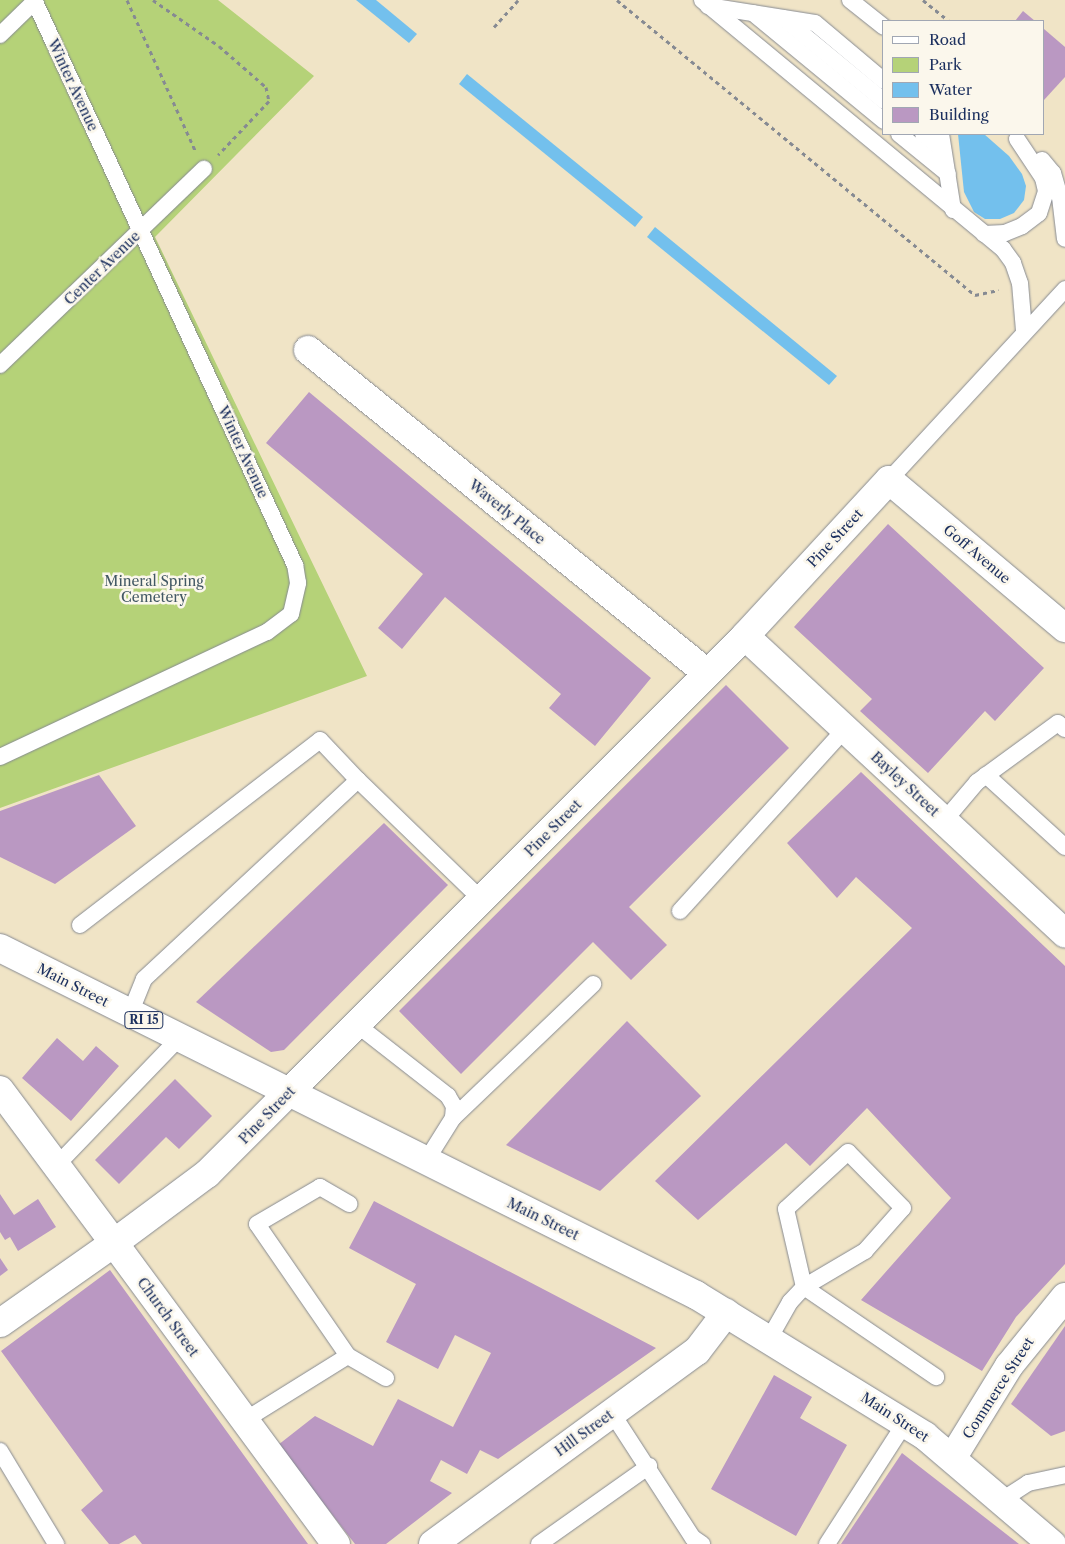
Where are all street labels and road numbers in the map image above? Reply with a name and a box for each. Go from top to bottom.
street label: Winter Avenue [44,36,102,134]
street label: Center Avenue [60,227,144,309]
street label: Winter Avenue [214,403,272,501]
street label: Waverly Place [465,476,549,548]
street label: Pine Street [804,505,866,571]
street label: Goff Avenue [940,521,1014,587]
street label: Bayley Street [867,748,943,820]
street label: Pine Street [521,796,585,860]
street label: Main Street [35,960,111,1010]
road number: RI 15 [124,1010,164,1030]
street label: Pine Street [235,1083,299,1147]
street label: Main Street [504,1194,582,1244]
street label: Church Street [134,1274,202,1360]
street label: Commerce Street [959,1334,1037,1442]
street label: Main Street [858,1389,932,1445]
street label: Hill Street [552,1406,616,1460]

